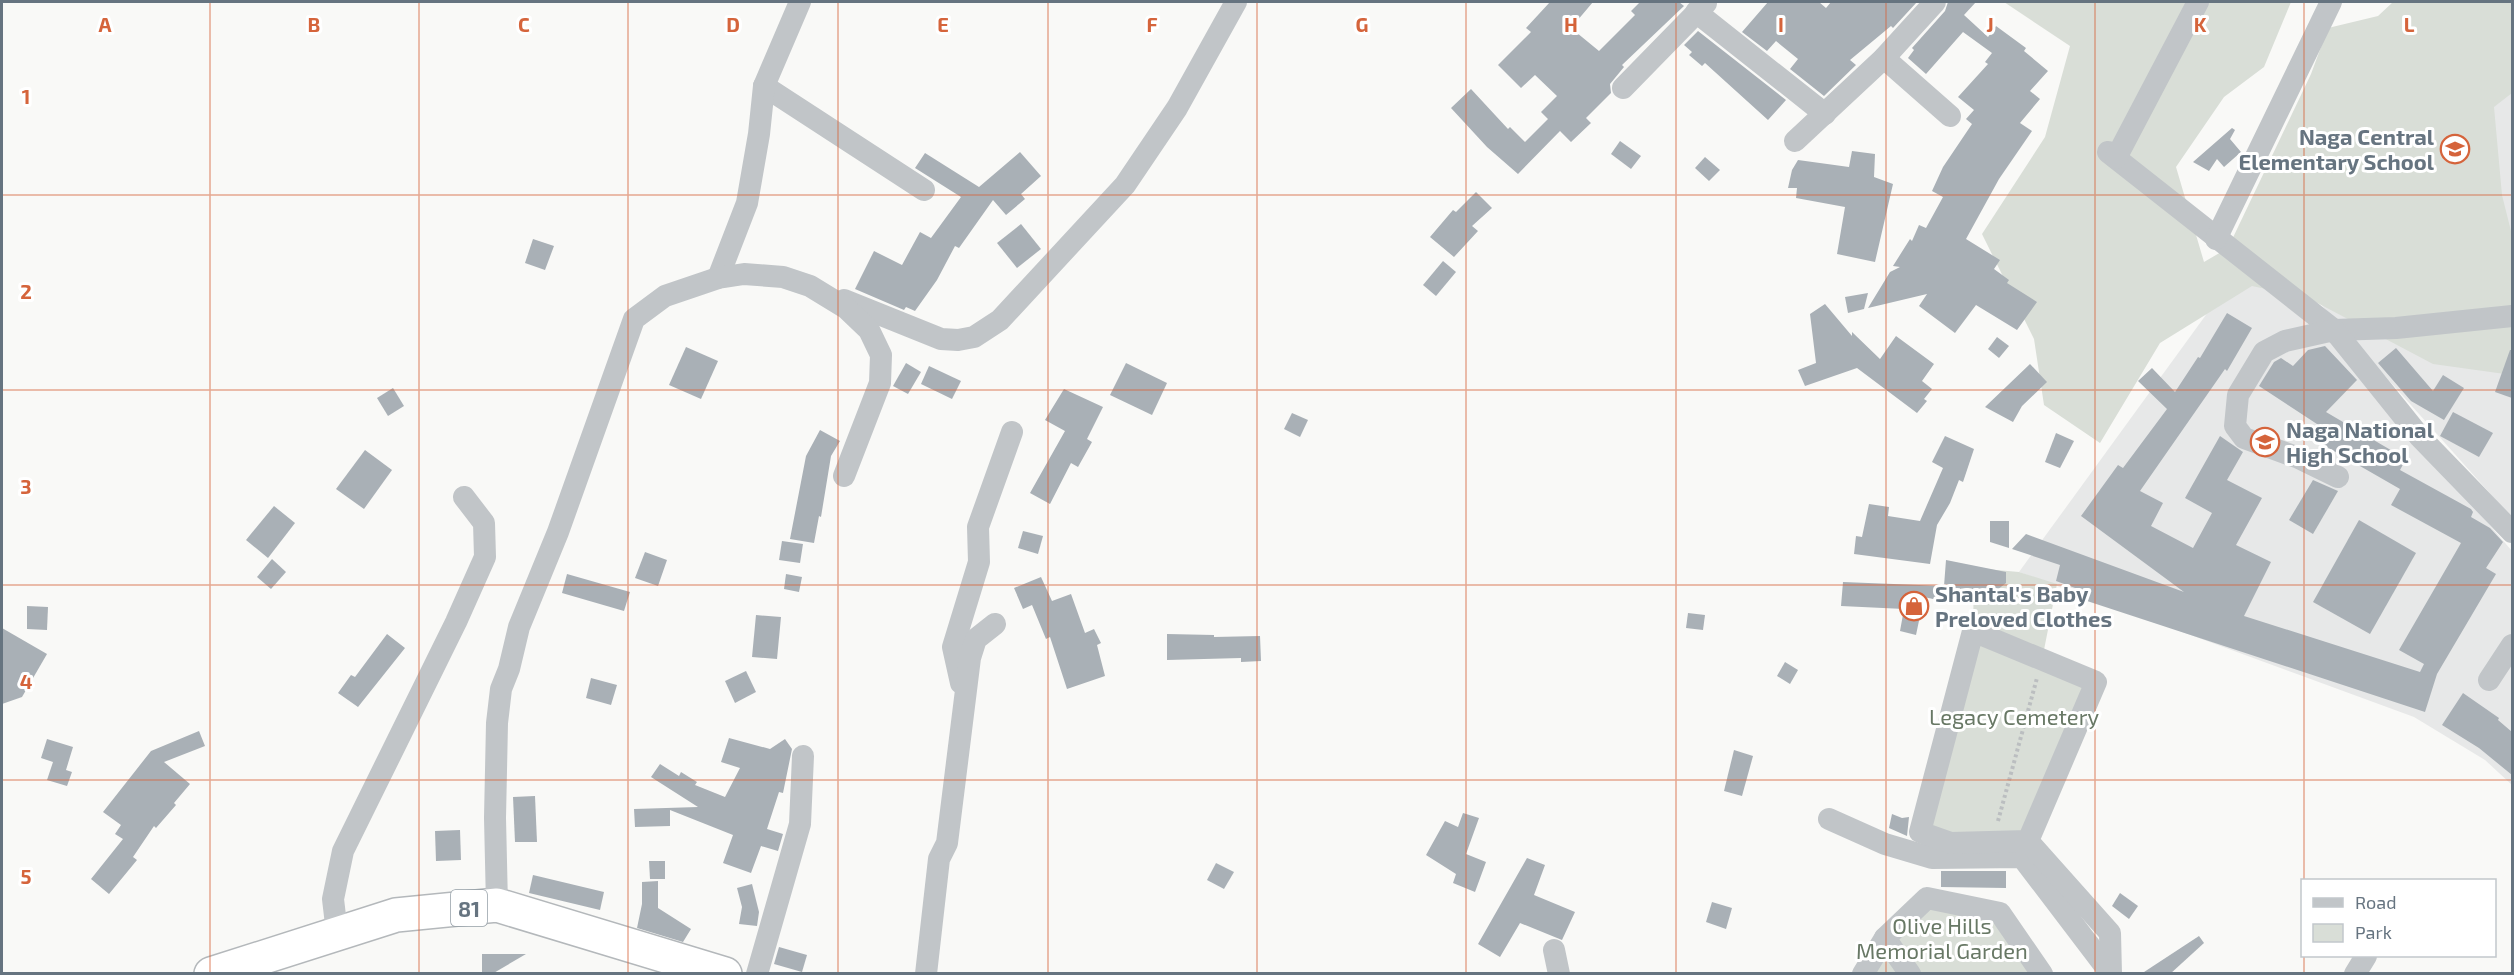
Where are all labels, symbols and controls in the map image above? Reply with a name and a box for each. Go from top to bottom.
text: A [98,12,112,36]
text: B [308,12,320,36]
text: C [518,12,530,36]
text: D [726,12,740,36]
text: E [937,12,949,36]
text: F [1146,12,1158,36]
text: G [1356,12,1368,36]
text: H [1564,12,1578,36]
text: I [1778,12,1784,36]
text: J [1986,12,1994,36]
text: K [2194,12,2207,36]
text: L [2404,12,2415,36]
text: 1 [22,84,30,108]
place label: Naga Central Elementary School [2238,123,2435,175]
school or university icon: Naga Central Elementary School [2439,133,2471,165]
text: 2 [20,279,32,303]
place label: Naga National High School [2286,416,2435,467]
school or university icon: Naga National High School [2249,426,2281,458]
text: 3 [20,474,32,498]
place label: Shantal's Baby Preloved Clothes [1935,580,2112,631]
shop icon: Shantal's Baby Preloved Clothes [1898,590,1930,622]
text: 4 [20,669,33,693]
park label: Legacy Cemetery [1929,703,2099,729]
text: 5 [20,864,32,888]
legend [2301,879,2496,957]
road number: 81 [451,890,487,926]
text: Road [2355,891,2396,913]
park label: Olive Hills Memorial Garden [1856,912,2028,963]
text: Park [2355,921,2392,943]

